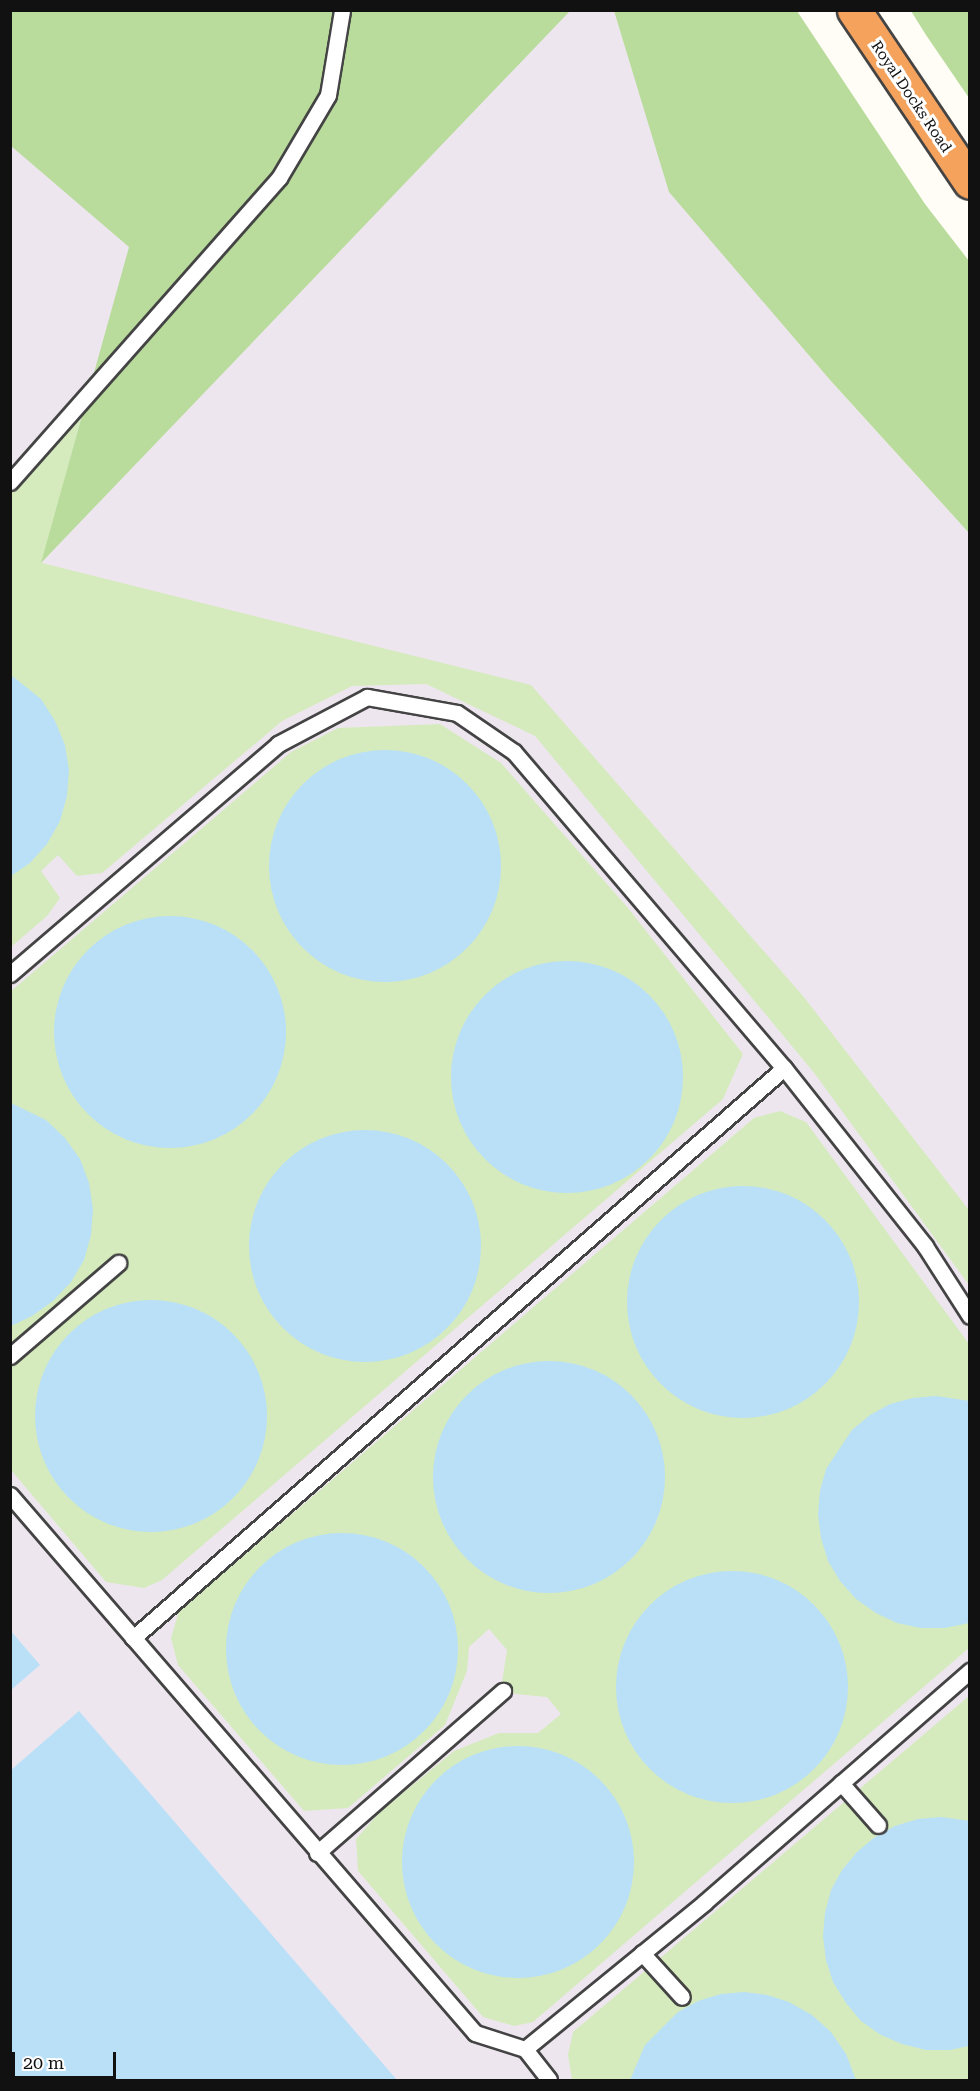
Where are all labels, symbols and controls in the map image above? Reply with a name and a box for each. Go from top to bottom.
street label: Royal Docks Road [867,38,955,156]
scale bar [15,2040,118,2078]
text: 20 m [23,2052,64,2073]

